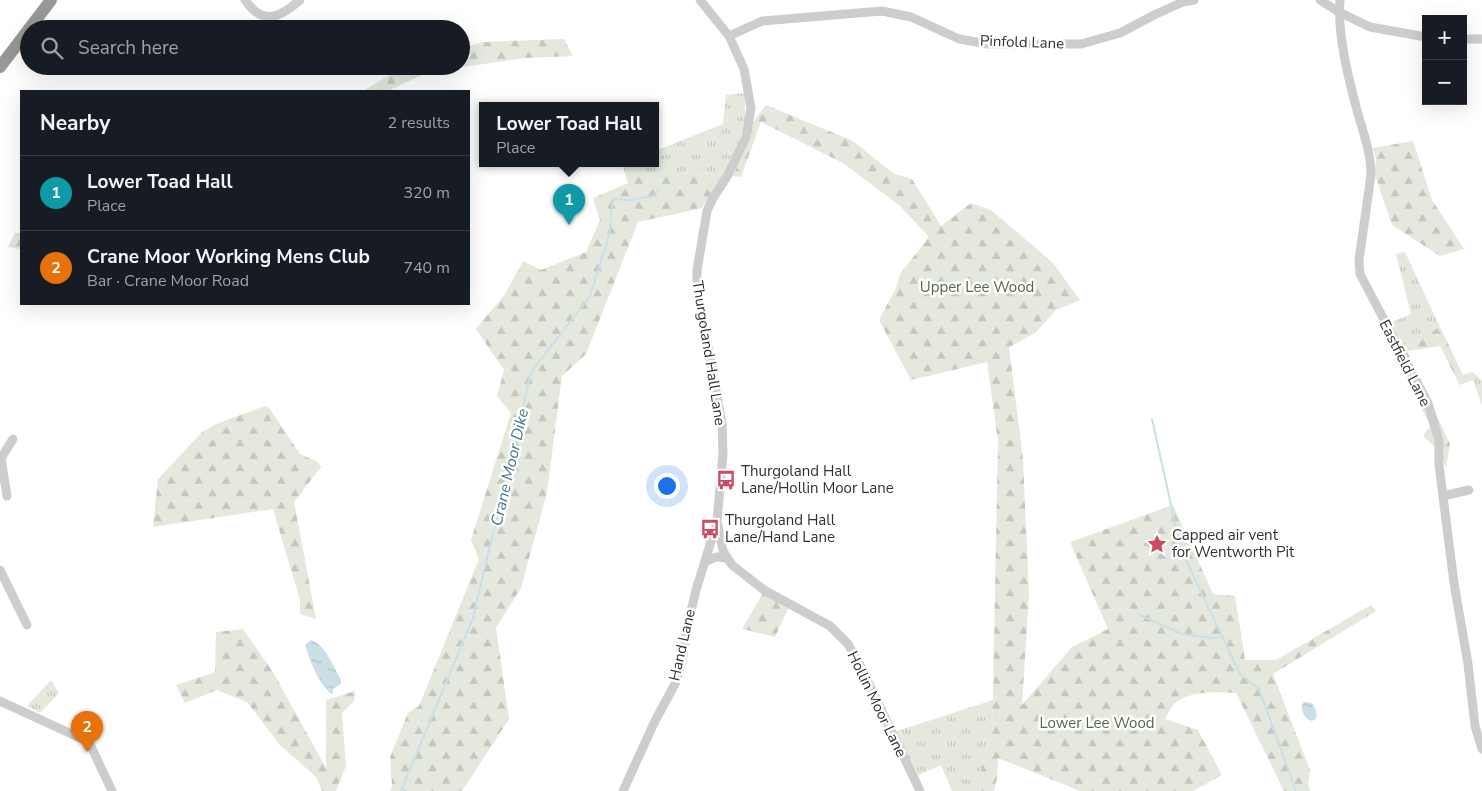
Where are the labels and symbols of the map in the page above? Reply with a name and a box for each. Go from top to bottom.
street label: Pinfold Lane [980,31,1064,53]
pin: 1 [553,184,585,225]
park label: Upper Lee Wood [920,277,1034,297]
street label: Thurgoland Hall Lane [688,279,730,427]
street label: Eastfield Lane [1375,316,1435,410]
water label: Crane Moor Dike [486,406,534,528]
place label: Thurgoland Hall Lane/Hollin Moor Lane [741,461,894,498]
bus stop icon: Thurgoland Hall Lane/Hollin Moor Lane [715,469,737,491]
your location [654,473,680,499]
place label: Thurgoland Hall Lane/Hand Lane [725,510,836,547]
bus stop icon: Thurgoland Hall Lane/Hand Lane [699,518,721,540]
place label: Capped air vent for Wentworth Pit [1172,525,1295,562]
place icon: Capped air vent for Wentworth Pit [1146,533,1168,555]
street label: Hand Lane [664,607,700,683]
street label: Hollin Moor Lane [843,648,911,760]
pin: 2 [71,711,103,752]
park label: Lower Lee Wood [1040,713,1154,733]

